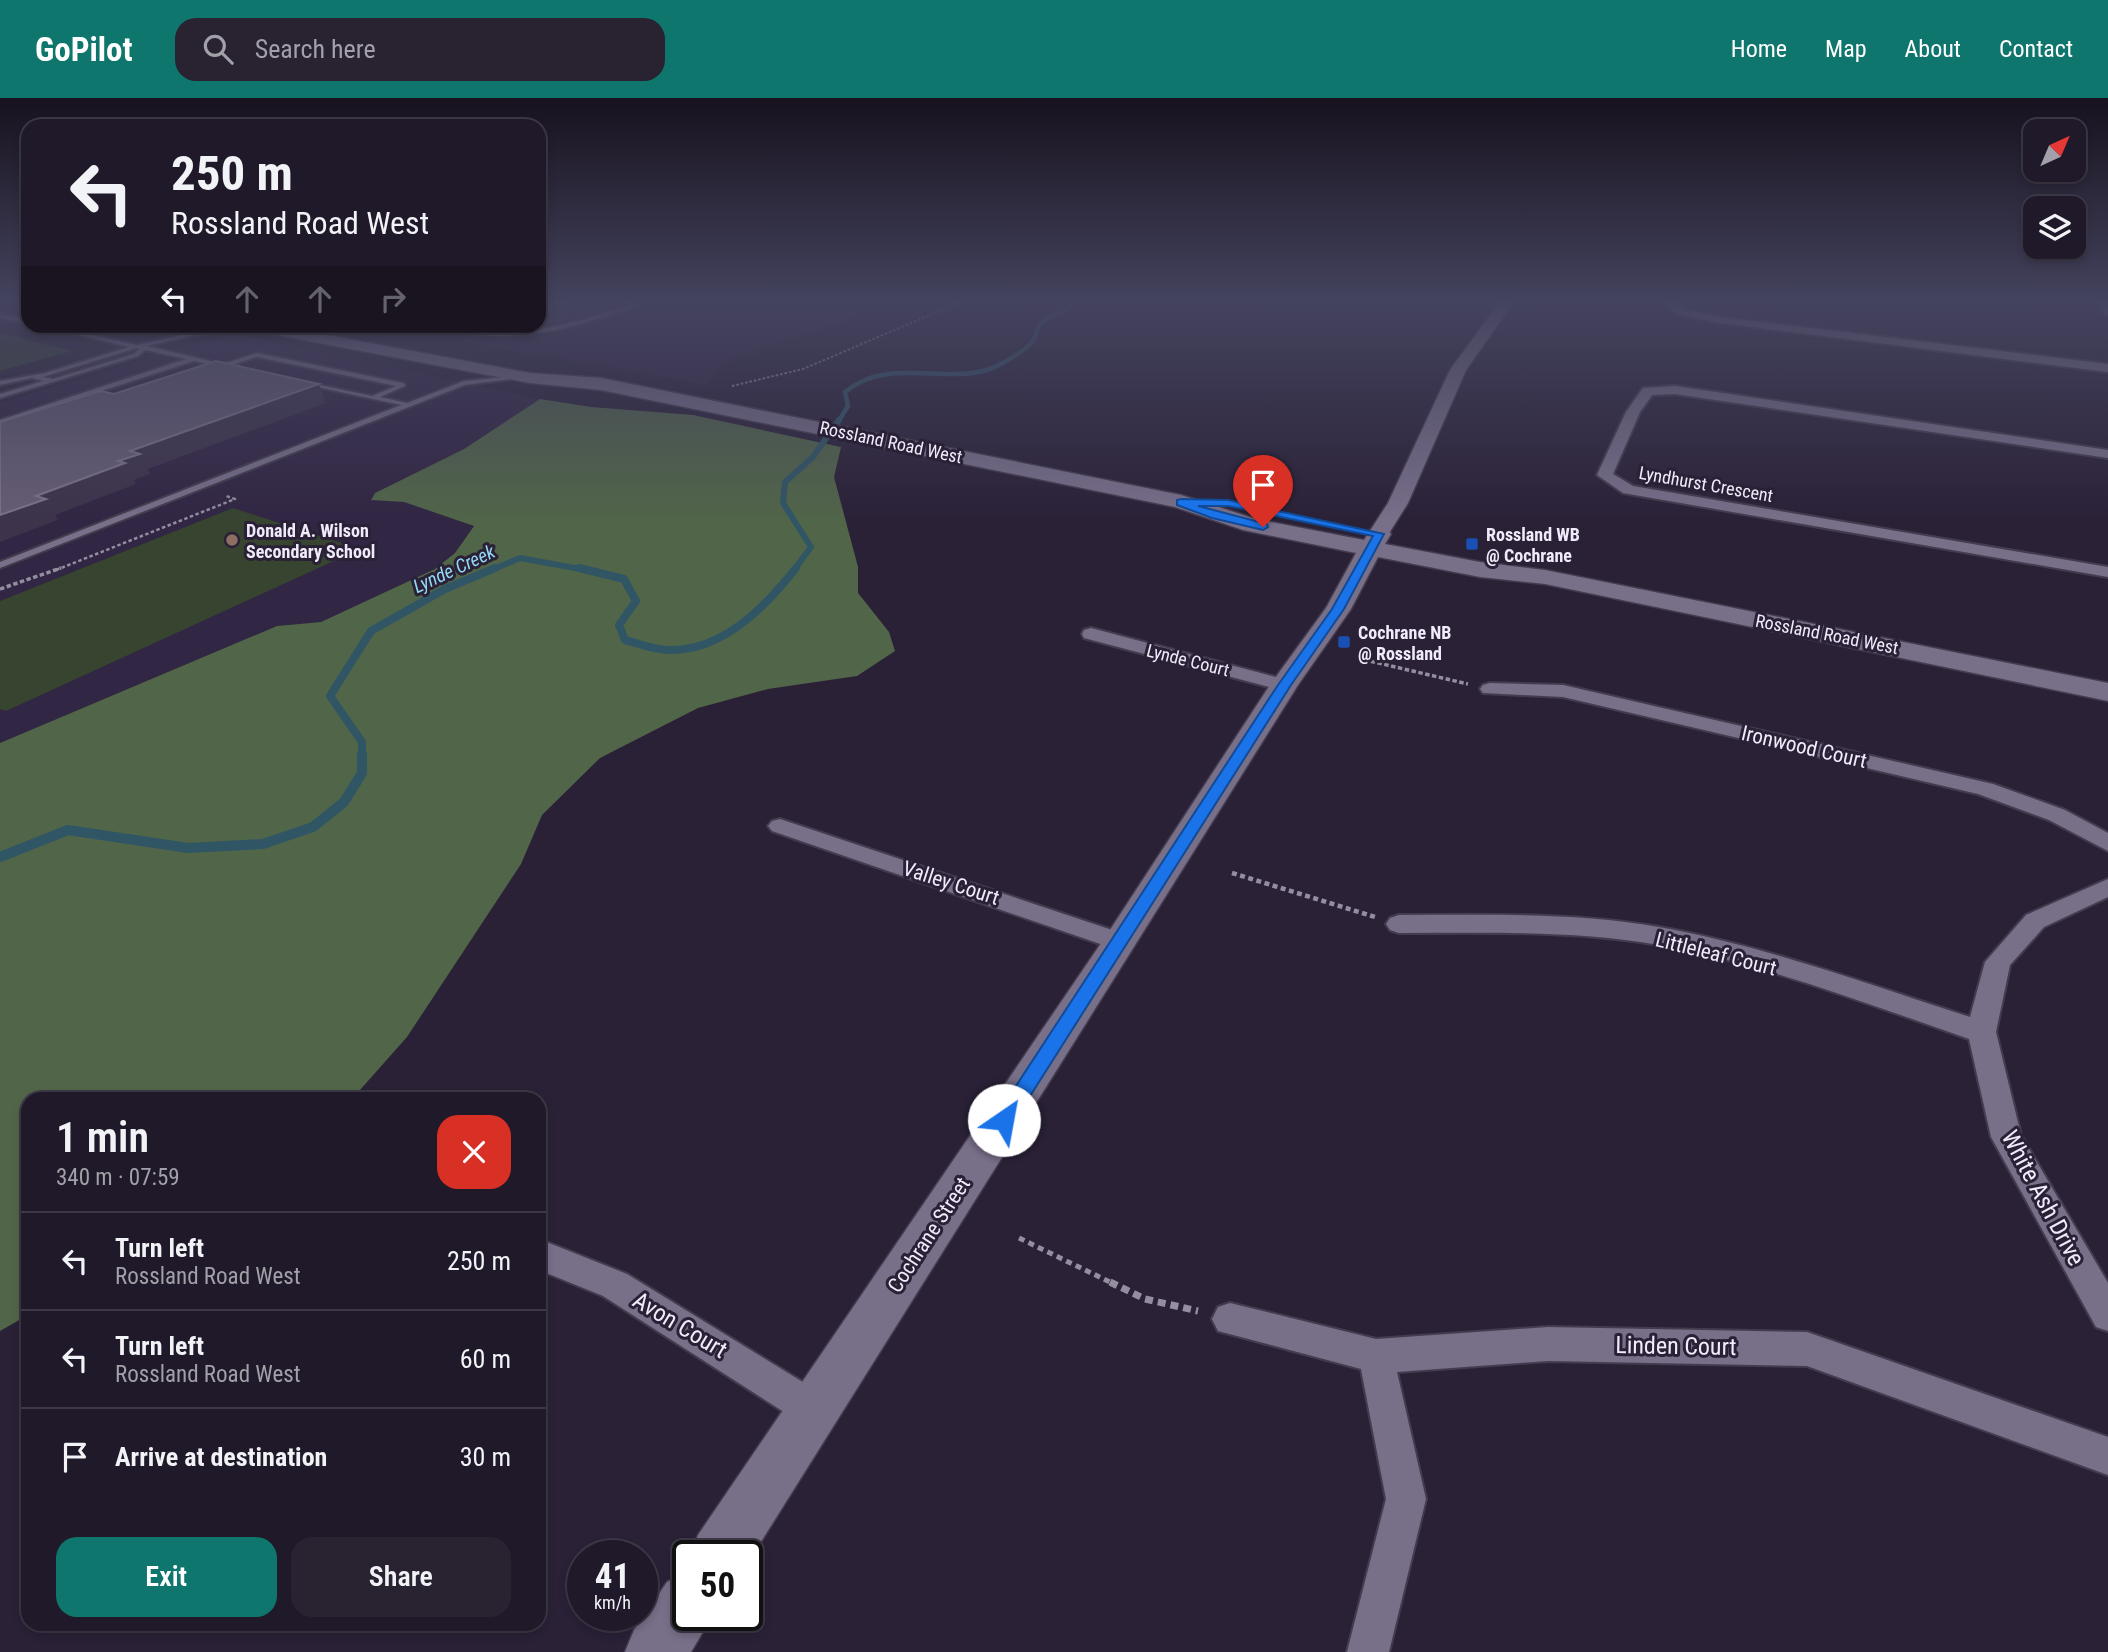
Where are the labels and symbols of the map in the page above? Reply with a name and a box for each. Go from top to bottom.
north arrow [2023,119,2086,182]
street label: Rossland Road West [818,417,964,467]
pin [1233,455,1293,527]
street label: Lyndhurst Crescent [1637,462,1775,506]
place label: Donald A. Wilson Secondary School [246,520,375,562]
place label: Rossland WB @ Cochrane [1486,524,1580,566]
marker: Donald A. Wilson Secondary School [224,532,240,548]
marker: Rossland WB @ Cochrane [1464,536,1480,552]
water label: Lynde Creek [409,540,499,598]
street label: Rossland Road West [1754,610,1900,658]
place label: Cochrane NB @ Rossland [1358,622,1451,664]
marker: Cochrane NB @ Rossland [1336,634,1352,650]
street label: Lynde Court [1145,640,1231,680]
street label: Ironwood Court [1739,721,1869,773]
street label: Valley Court [900,856,1002,910]
street label: Littleleaf Court [1653,927,1779,981]
position arrow [967,1083,1041,1157]
street label: White Ash Drive [1996,1126,2090,1270]
street label: Cochrane Street [883,1173,975,1297]
street label: Avon Court [628,1286,732,1364]
street label: Linden Court [1615,1331,1737,1361]
speed limit sign: 50 [672,1540,763,1631]

